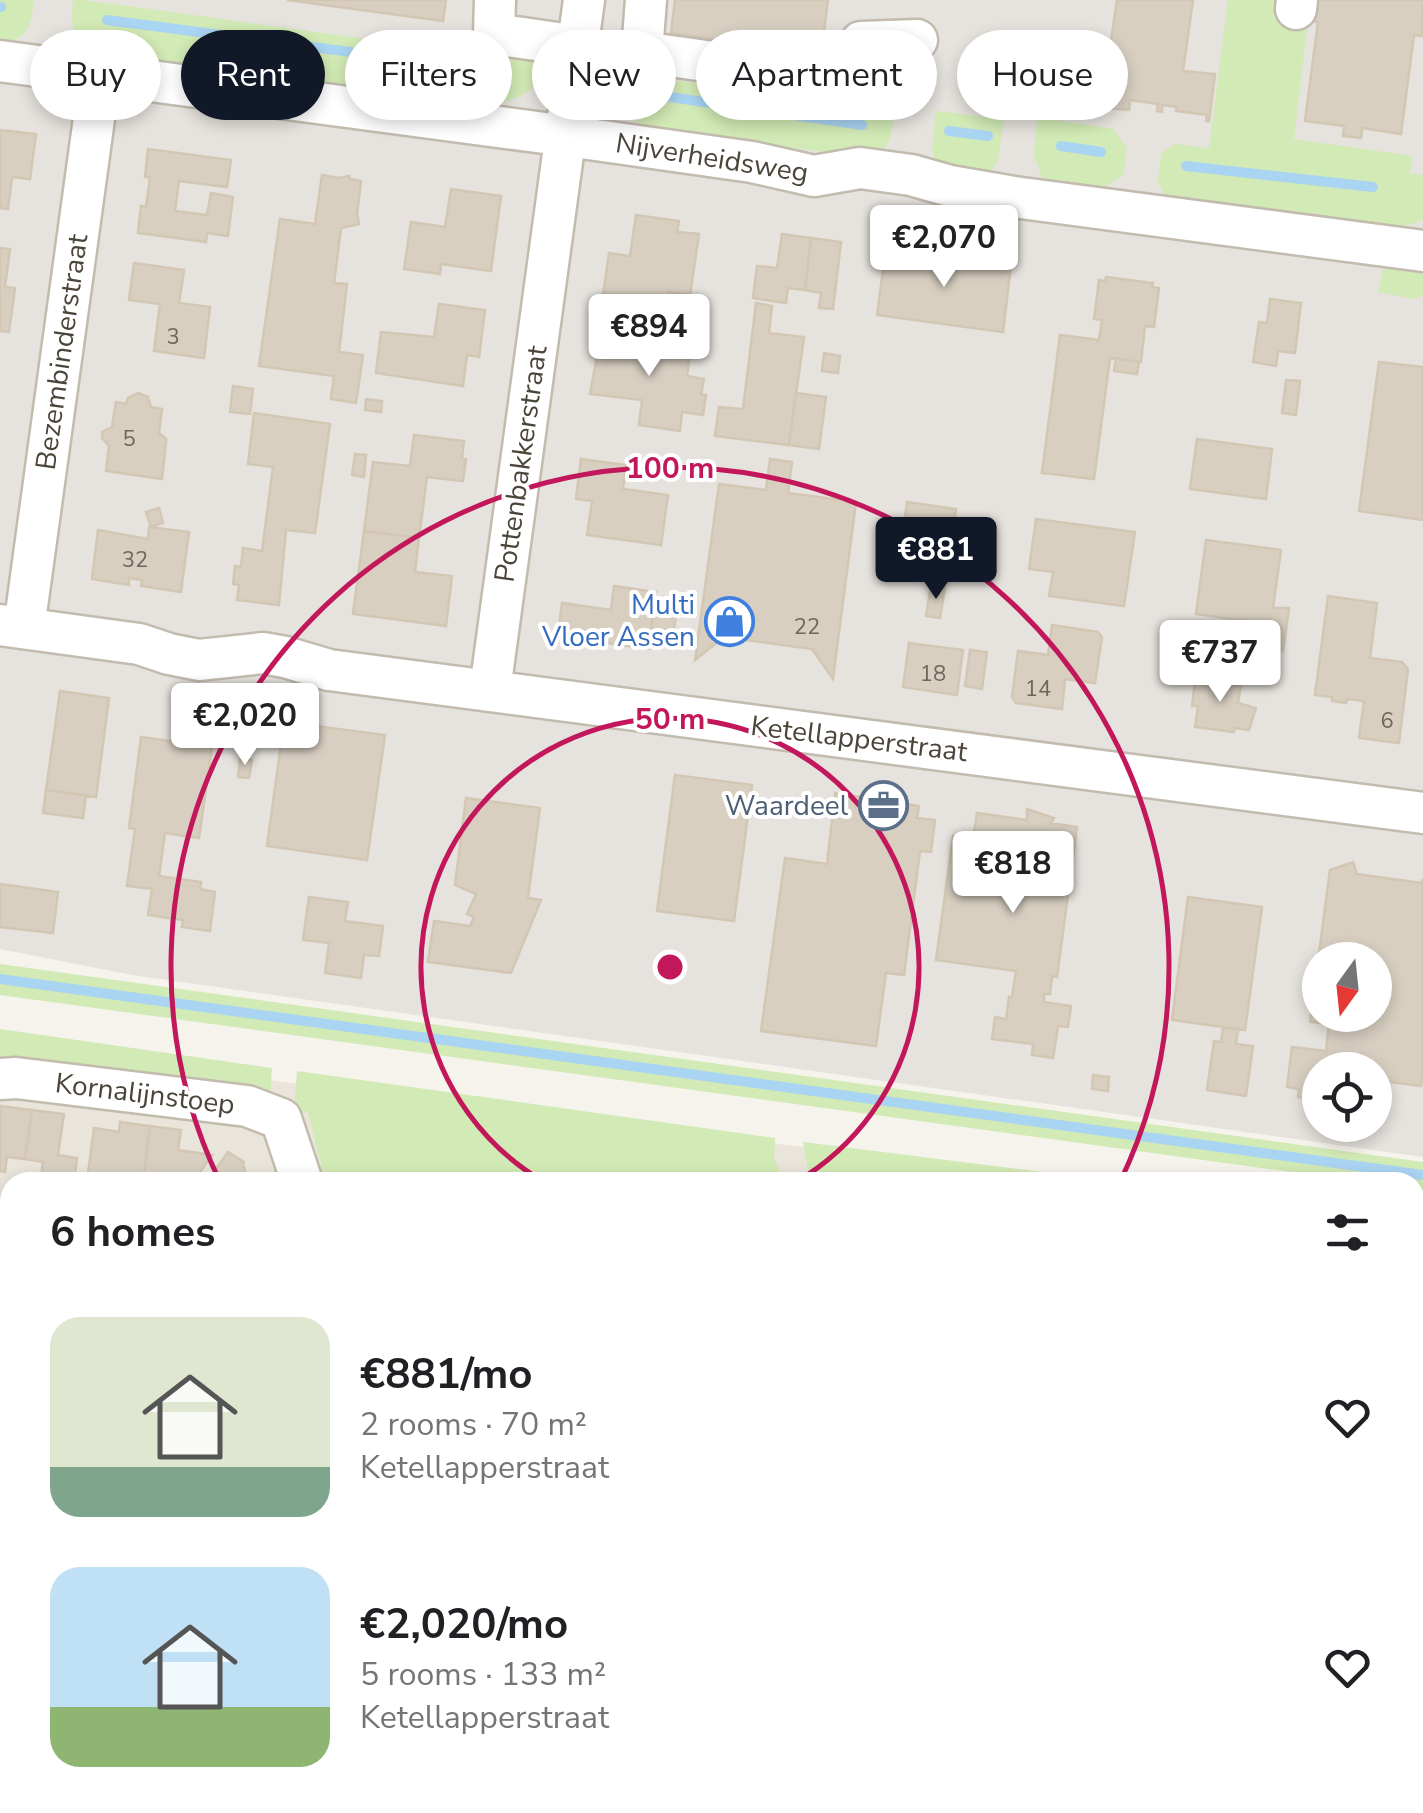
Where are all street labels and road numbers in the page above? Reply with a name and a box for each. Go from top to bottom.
street label: Nijverheidsweg [613,124,811,192]
street label: Bezembinderstraat [27,232,97,472]
street label: Pottenbakkerstraat [486,343,556,585]
street label: Ketellapperstraat [749,707,970,771]
street label: Kornalijnstoep [53,1064,237,1124]

